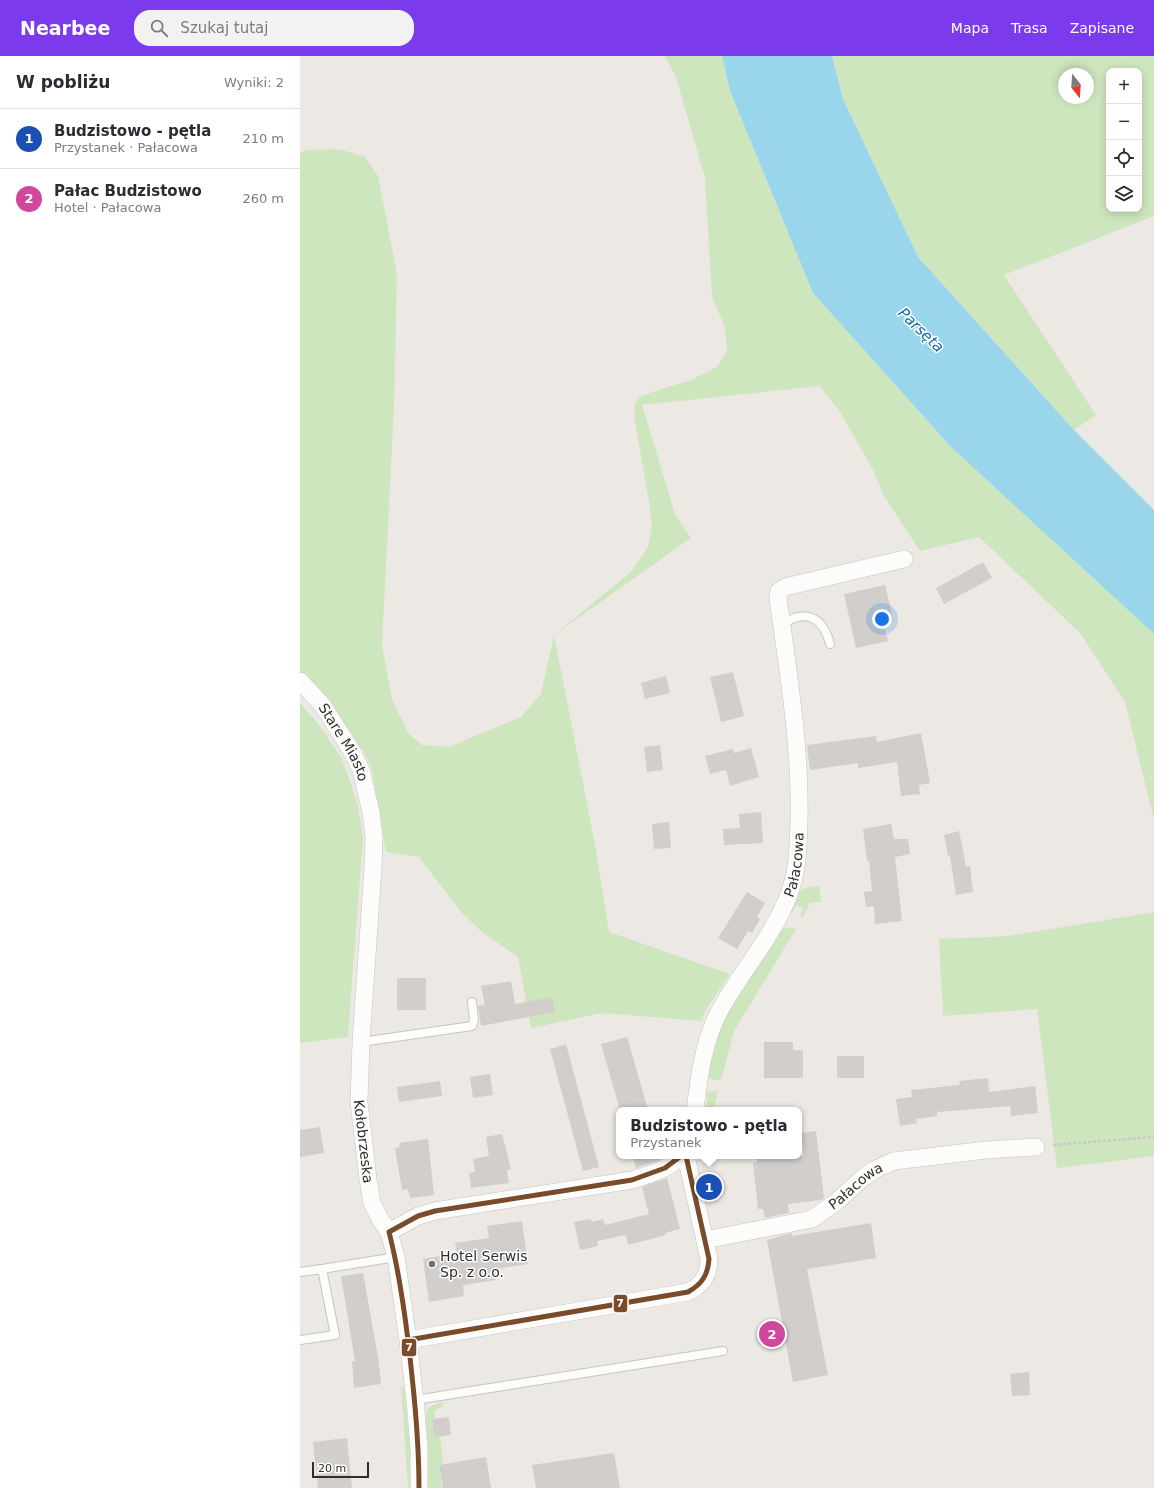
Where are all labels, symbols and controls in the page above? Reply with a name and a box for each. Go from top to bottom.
search box [134,10,414,46]
text: Nearbee [20,17,110,39]
icon: search [148,17,170,39]
text: Szukaj tutaj [180,19,268,37]
text: Mapa [951,20,989,36]
text: Trasa [1011,20,1048,36]
text: Zapisane [1070,20,1134,36]
north arrow [1058,68,1094,104]
map controls [1106,68,1142,212]
button: + [1106,68,1142,104]
text: W pobliżu [16,72,110,92]
text: Wyniki: 2 [224,75,284,90]
button: − [1106,104,1142,140]
text: Budzistowo - pętla [54,122,211,140]
text: 1 [24,131,34,146]
text: 210 m [242,131,284,146]
text: Przystanek · Pałacowa [54,140,198,155]
button: locate [1106,140,1142,176]
button: layers [1106,176,1142,212]
text: Pałac Budzistowo [54,182,202,200]
text: 2 [24,191,34,206]
text: 260 m [242,191,284,206]
text: Hotel · Pałacowa [54,200,161,215]
water label: Parsęta [894,304,948,356]
your location [872,609,892,629]
street label: Stare Miasto [315,700,371,783]
street label: Pałacowa [781,832,807,899]
street label: Kołobrzeska [351,1099,376,1184]
popup [616,1107,802,1159]
text: Budzistowo - pętla [630,1117,788,1135]
text: Przystanek [630,1135,701,1150]
street label: Pałacowa [826,1159,885,1213]
pin: 1 [696,1172,722,1202]
place label: Hotel Serwis Sp. z o.o. [440,1248,527,1280]
marker: Hotel Serwis Sp. z o.o. [427,1259,437,1269]
line badge: 7 [613,1294,628,1313]
text: 7 [616,1297,624,1310]
pin: 2 [759,1319,785,1349]
line badge: 7 [401,1338,417,1357]
text: 7 [405,1341,413,1354]
scale bar [312,1460,369,1479]
text: 20 m [318,1462,346,1475]

